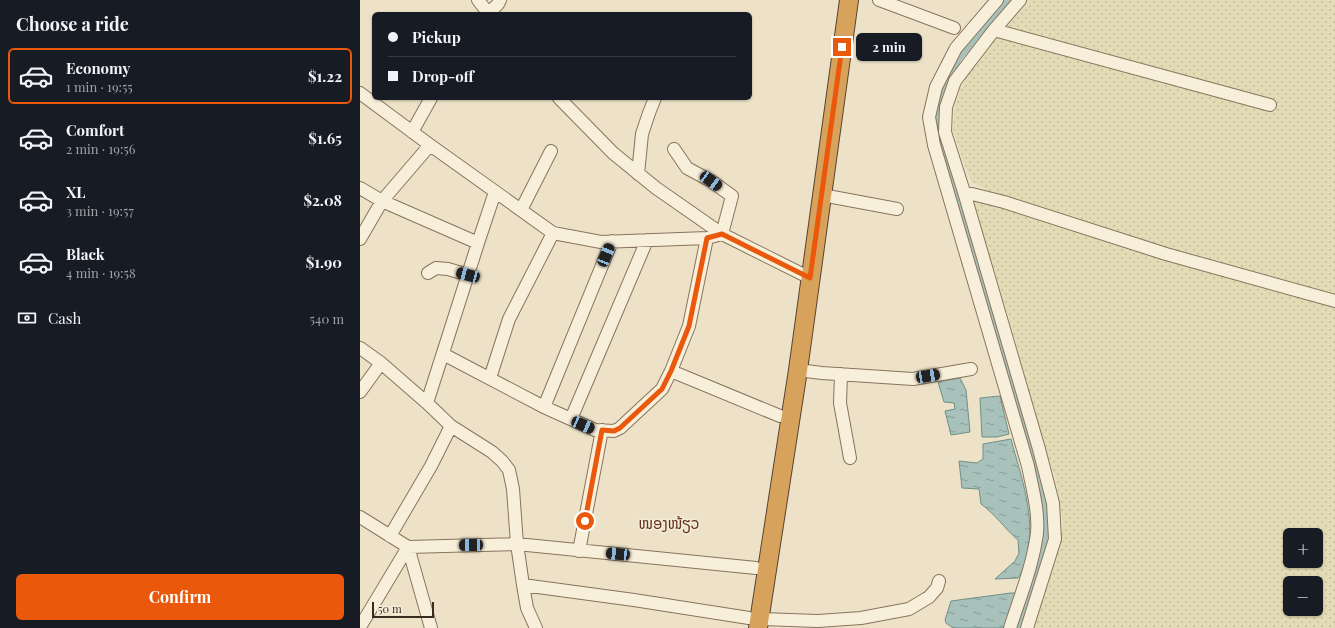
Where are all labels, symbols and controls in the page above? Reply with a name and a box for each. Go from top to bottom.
text: Choose a ride [16,12,129,36]
text: Pickup [412,27,461,47]
callout: 2 min [856,33,922,61]
route end [833,38,851,56]
text: 2 min [872,38,906,55]
icon: car [18,58,54,94]
text: Economy [66,58,130,78]
text: $1.22 [308,66,342,86]
text: Drop-off [412,66,474,86]
text: 1 min · 19:55 [66,78,133,95]
icon: car [18,120,54,156]
text: Comfort [66,120,124,140]
text: $1.65 [308,128,342,148]
text: 2 min · 19:56 [66,140,136,157]
car [698,169,724,193]
icon: car [18,182,54,218]
text: XL [66,182,86,202]
text: $2.08 [303,190,342,210]
text: 3 min · 19:57 [66,202,134,219]
car [596,242,616,268]
icon: car [18,244,54,280]
text: Black [66,244,105,264]
text: $1.90 [306,252,342,272]
text: 4 min · 19:58 [66,264,136,281]
car [455,266,481,284]
icon: cash [16,307,38,329]
text: Cash [48,308,81,328]
text: 540 m [310,310,344,327]
car [915,368,941,384]
car [570,415,596,435]
route start [576,512,594,530]
district label: ໜອງໜ້ຽວ [638,513,700,534]
map controls [1283,528,1323,616]
button: + [1283,528,1323,568]
car [459,539,483,551]
car [606,547,630,561]
button: Confirm [16,574,344,620]
button: − [1283,576,1323,616]
scale bar [372,600,434,619]
text: 50 m [378,601,402,616]

